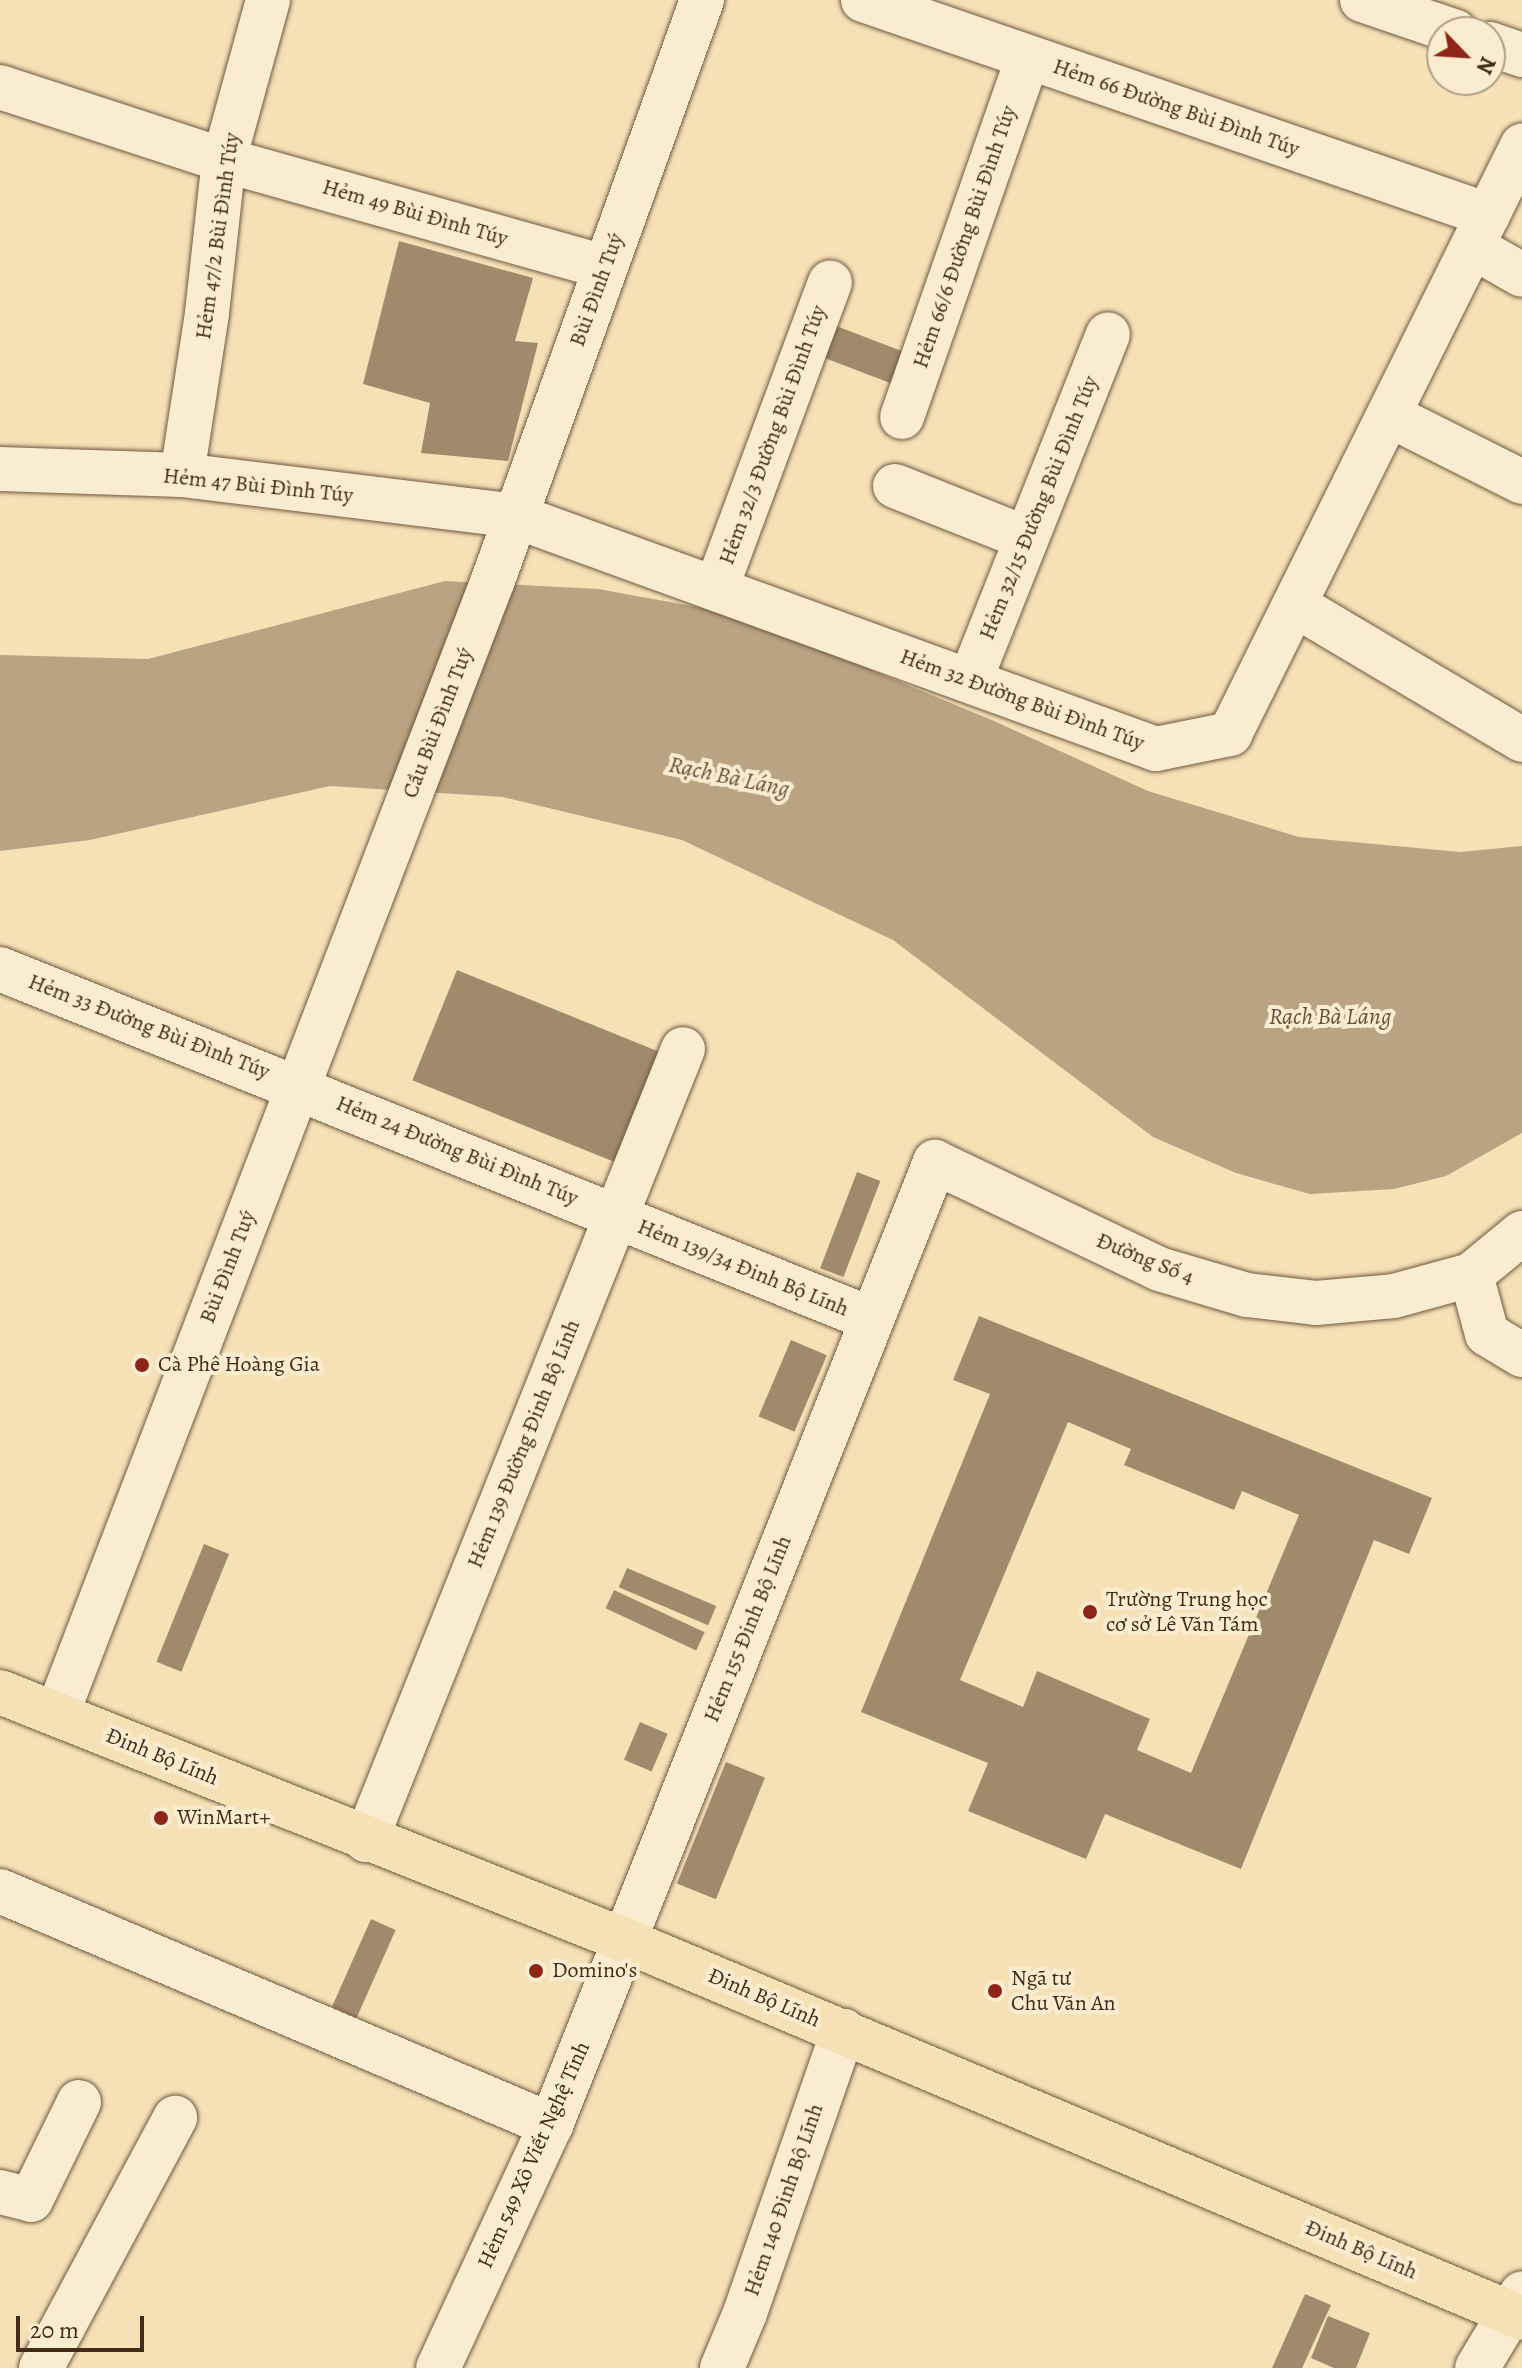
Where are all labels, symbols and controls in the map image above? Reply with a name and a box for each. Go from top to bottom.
north arrow [1426,16,1506,96]
text: N [1469,52,1503,79]
street label: Hẻm 66 Đường Bùi Đình Túy [1049,53,1303,163]
street label: Hẻm 66/6 Đường Bùi Đình Túy [908,102,1022,372]
street label: Hẻm 47/2 Bùi Đình Túy [190,131,246,341]
street label: Hẻm 49 Bùi Đình Túy [319,174,511,252]
street label: Bùi Đình Tuý [564,230,630,350]
street label: Hẻm 32/3 Đường Bùi Đình Túy [714,302,832,568]
street label: Hẻm 32/15 Đường Bùi Đình Túy [974,372,1104,644]
street label: Hẻm 47 Bùi Đình Túy [162,463,354,509]
street label: Hẻm 32 Đường Bùi Đình Túy [896,643,1148,757]
street label: Cầu Bùi Đình Tuý [397,644,479,802]
water label: Rạch Bà Láng [666,750,792,804]
street label: Hẻm 33 Đường Bùi Đình Túy [24,969,274,1085]
water label: Rạch Bà Láng [1269,1003,1391,1031]
street label: Hẻm 24 Đường Bùi Đình Túy [332,1090,582,1212]
street label: Bùi Đình Tuý [194,1207,262,1327]
street label: Hẻm 139/34 Đinh Bộ Lĩnh [634,1214,852,1322]
street label: Đường Số 4 [1092,1227,1198,1291]
street label: Hẻm 139 Đường Đinh Bộ Lĩnh [462,1316,586,1572]
place label: Cà Phê Hoàng Gia [158,1352,320,1378]
marker: Cà Phê Hoàng Gia [133,1356,151,1374]
street label: Hẻm 155 Đinh Bộ Lĩnh [699,1532,797,1726]
place label: Trường Trung học cơ sở Lê Văn Tám [1106,1586,1268,1638]
marker: Trường Trung học cơ sở Lê Văn Tám [1081,1603,1099,1621]
street label: Đinh Bộ Lĩnh [102,1722,222,1792]
place label: WinMart+ [177,1805,270,1831]
marker: WinMart+ [152,1809,170,1827]
place label: Domino's [552,1958,637,1984]
marker: Domino's [527,1962,545,1980]
street label: Đinh Bộ Lĩnh [704,1963,824,2033]
place label: Ngã tư Chu Văn An [1011,1965,1116,2016]
marker: Ngã tư Chu Văn An [986,1982,1004,2000]
street label: Hẻm 549 Xô Viết Nghệ Tĩnh [472,2038,596,2272]
street label: Hẻm 140 Đinh Bộ Lĩnh [739,2100,829,2300]
street label: Đinh Bộ Lĩnh [1301,2215,1421,2285]
scale bar [20,2300,148,2350]
text: 20 m [30,2314,79,2346]

